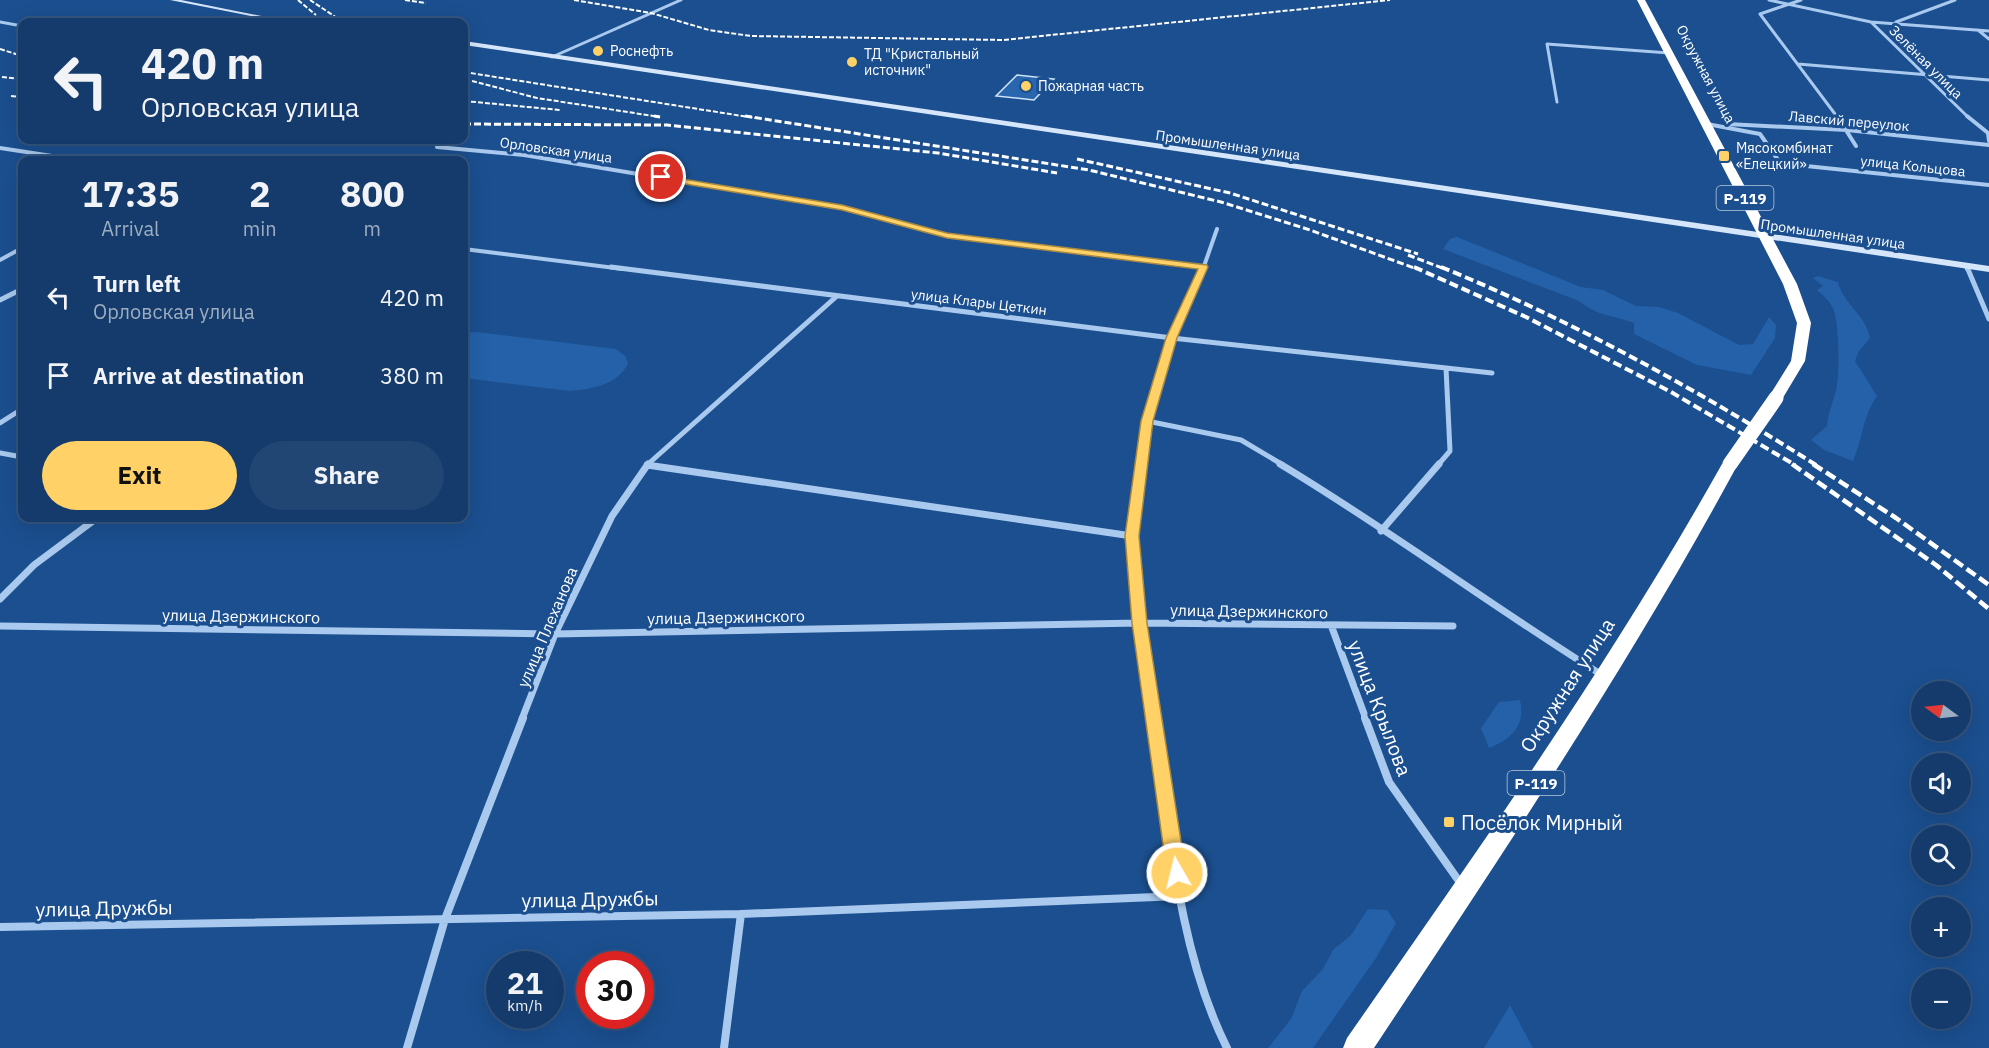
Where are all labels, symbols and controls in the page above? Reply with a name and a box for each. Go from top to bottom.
street label: Зелёная улица [1885,21,1967,103]
street label: Окружная улица [1673,22,1740,127]
text: 420 m [141,36,264,91]
icon: left [42,42,120,120]
place label: Роснефть [610,42,673,60]
marker: Роснефть [591,44,605,58]
place label: ТД "Кристальный источник" [864,45,979,79]
marker: ТД "Кристальный источник" [845,55,859,69]
place label: Пожарная часть [1038,77,1144,95]
marker: Пожарная часть [1019,79,1033,93]
text: Орловская улица [141,89,359,124]
street label: Лавский переулок [1788,107,1910,135]
street label: Промышленная улица [1155,126,1302,164]
street label: Орловская улица [499,133,614,167]
place label: Мясокомбинат «Елецкий» [1736,139,1833,173]
marker: Мясокомбинат «Елецкий» [1717,149,1731,163]
pin [635,151,686,202]
street label: улица Кольцова [1860,152,1967,181]
icon: arrive [644,160,677,193]
text: 17:35 [81,170,180,217]
text: 2 [249,170,271,217]
text: 800 [340,170,405,217]
road number: Р-119 [1716,186,1774,210]
text: Arrival [101,215,160,242]
text: min [243,215,277,242]
text: m [364,215,381,242]
street label: Промышленная улица [1760,215,1907,253]
text: Turn left [93,269,181,298]
icon: left [42,281,75,314]
text: 420 m [380,283,444,312]
street label: улица Клары Цеткин [910,285,1048,319]
text: Орловская улица [93,298,255,325]
icon: arrive [42,359,75,392]
text: Arrive at destination [93,361,304,390]
text: 380 m [380,361,444,390]
button: Exit [42,441,237,510]
button: Share [249,441,444,510]
street label: улица Плеханова [513,563,582,690]
street label: улица Дзержинского [1170,600,1328,622]
street label: улица Дзержинского [162,605,320,627]
street label: улица Дзержинского [647,606,805,628]
street label: Окружная улица [1513,612,1621,757]
street label: улица Крылова [1342,636,1418,780]
north arrow [1911,681,1971,741]
map controls [1911,681,1971,1029]
button: sound [1911,753,1971,813]
road number: Р-119 [1508,771,1564,795]
place label: Посёлок Мирный [1461,809,1623,836]
marker: Посёлок Мирный [1442,815,1456,829]
button: search [1911,825,1971,885]
position arrow [1145,841,1209,905]
street label: улица Дружбы [521,884,659,914]
street label: улица Дружбы [35,893,173,923]
button: + [1911,897,1971,957]
speed limit sign: 30 [576,951,654,1029]
text: 21 [507,963,543,1002]
button: − [1911,969,1971,1029]
text: km/h [507,996,543,1015]

